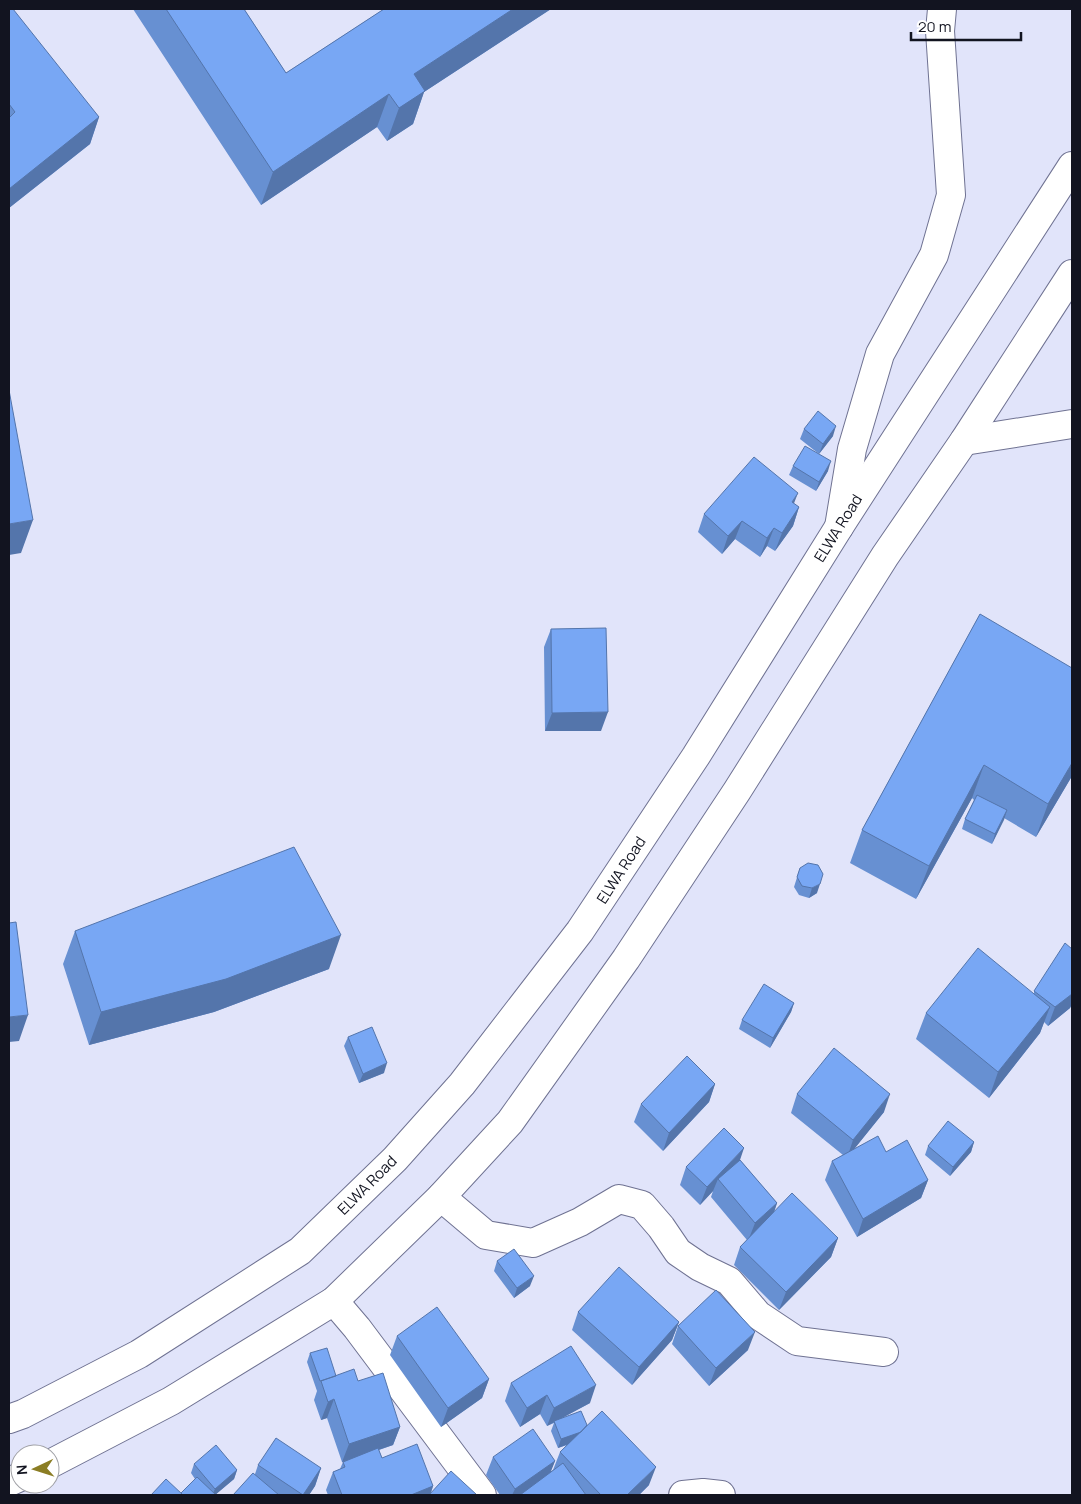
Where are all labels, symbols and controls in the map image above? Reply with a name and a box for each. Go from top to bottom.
scale bar [911,10,1021,42]
text: 20 m [918,16,951,37]
street label: ELWA Road [809,490,867,566]
street label: ELWA Road [591,832,651,908]
street label: ELWA Road [333,1151,401,1219]
north arrow [10,1444,60,1494]
text: N [12,1464,31,1476]

